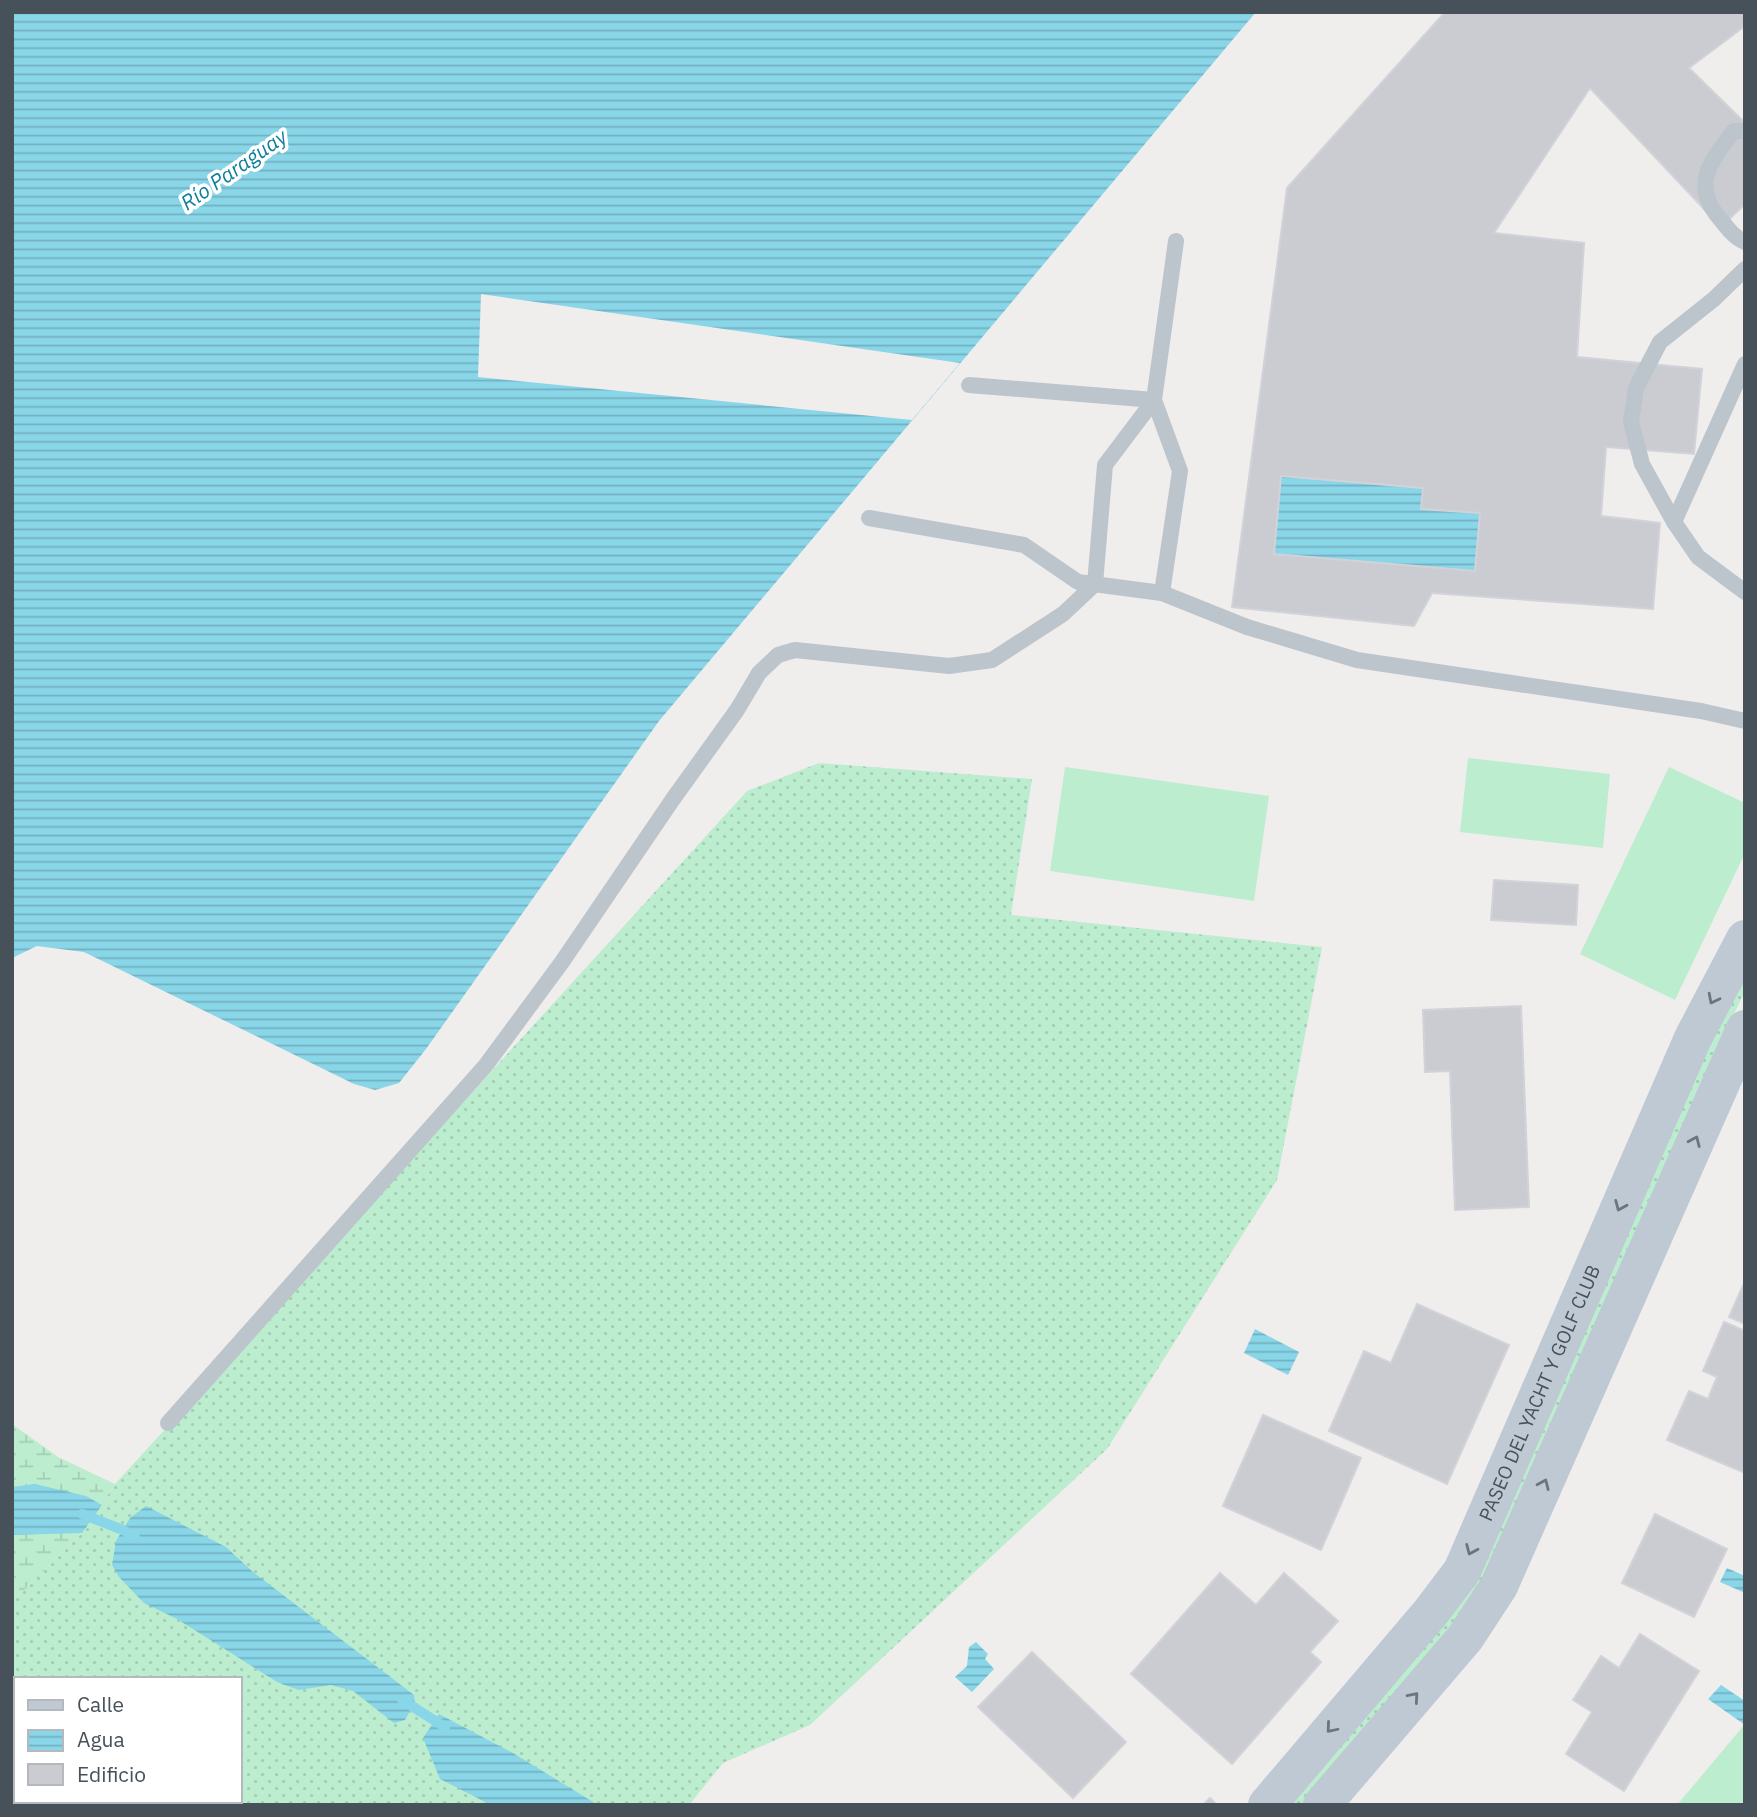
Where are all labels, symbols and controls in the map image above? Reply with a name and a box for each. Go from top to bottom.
water label: Río Paraguay [175,122,293,216]
one-way arrow [1708,992,1722,1004]
one-way arrow [1687,1135,1701,1148]
one-way arrow [1614,1199,1628,1212]
street label: PASEO DEL YACHT Y GOLF CLUB [1473,1261,1605,1524]
one-way arrow [1536,1478,1550,1491]
one-way arrow [1465,1543,1479,1555]
legend [14,1677,242,1803]
text: Calle [77,1690,124,1718]
one-way arrow [1406,1692,1418,1705]
one-way arrow [1327,1720,1339,1733]
text: Agua [77,1725,125,1753]
text: Edificio [77,1760,146,1788]

